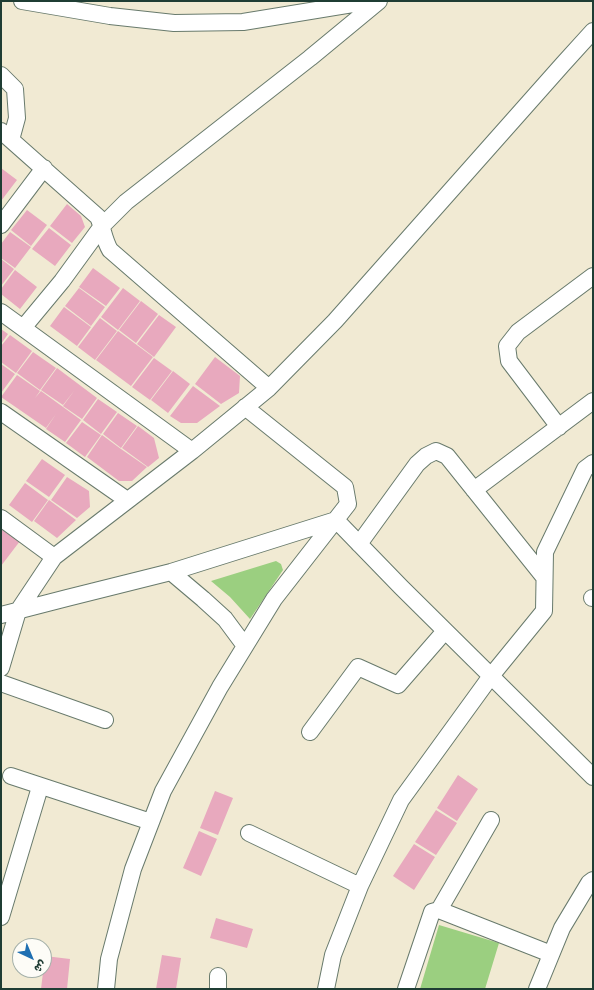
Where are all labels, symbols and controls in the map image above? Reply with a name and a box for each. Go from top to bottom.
north arrow [12,938,52,978]
text: ش [29,955,50,977]

